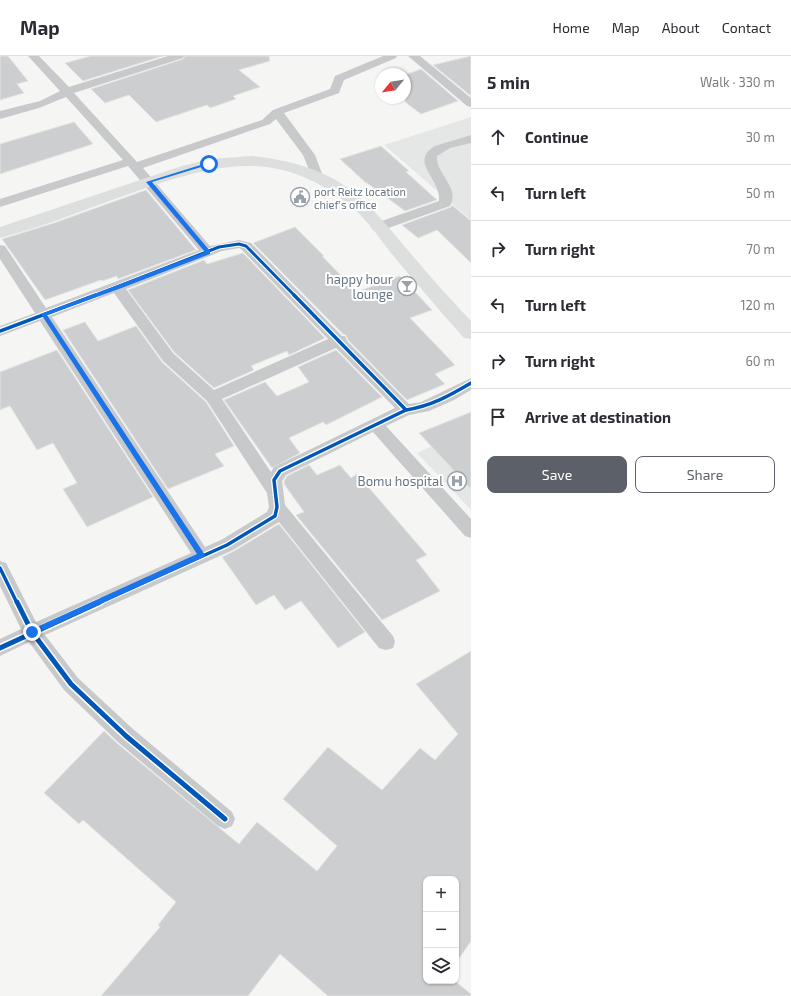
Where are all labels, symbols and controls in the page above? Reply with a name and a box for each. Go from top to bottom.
text: Map [20,16,60,39]
text: Home [553,19,590,36]
text: Map [612,19,640,36]
text: About [662,19,700,36]
text: Contact [722,19,771,36]
north arrow [375,68,411,104]
text: 5 min [487,72,530,92]
text: Walk · 330 m [700,74,775,90]
icon: ahead [487,126,509,148]
text: Continue [525,128,588,146]
text: 30 m [746,129,775,145]
route start [200,155,218,173]
icon: left [487,182,509,204]
text: Turn left [525,184,586,202]
place label: port Reitz location chief's office [314,185,406,211]
text: 50 m [746,185,775,201]
public building icon: port Reitz location chief's office [289,186,311,208]
icon: right [487,238,509,260]
text: Turn right [525,240,595,258]
text: 70 m [746,241,775,257]
place label: happy hour lounge [326,271,393,302]
bar icon: happy hour lounge [396,275,418,297]
icon: left [487,294,509,316]
text: Turn left [525,296,586,314]
text: 120 m [740,297,775,313]
icon: right [487,350,509,372]
text: Turn right [525,352,595,370]
text: 60 m [745,353,775,369]
icon: arrive [487,406,509,428]
text: Arrive at destination [525,408,671,426]
button: Save [487,456,627,493]
button: Share [635,456,775,493]
hospital icon: Bomu hospital [446,470,468,492]
place label: Bomu hospital [358,473,443,489]
route end [23,623,41,641]
map controls [423,876,459,984]
button: + [423,876,459,912]
button: − [423,912,459,948]
button: layers [423,948,459,984]

